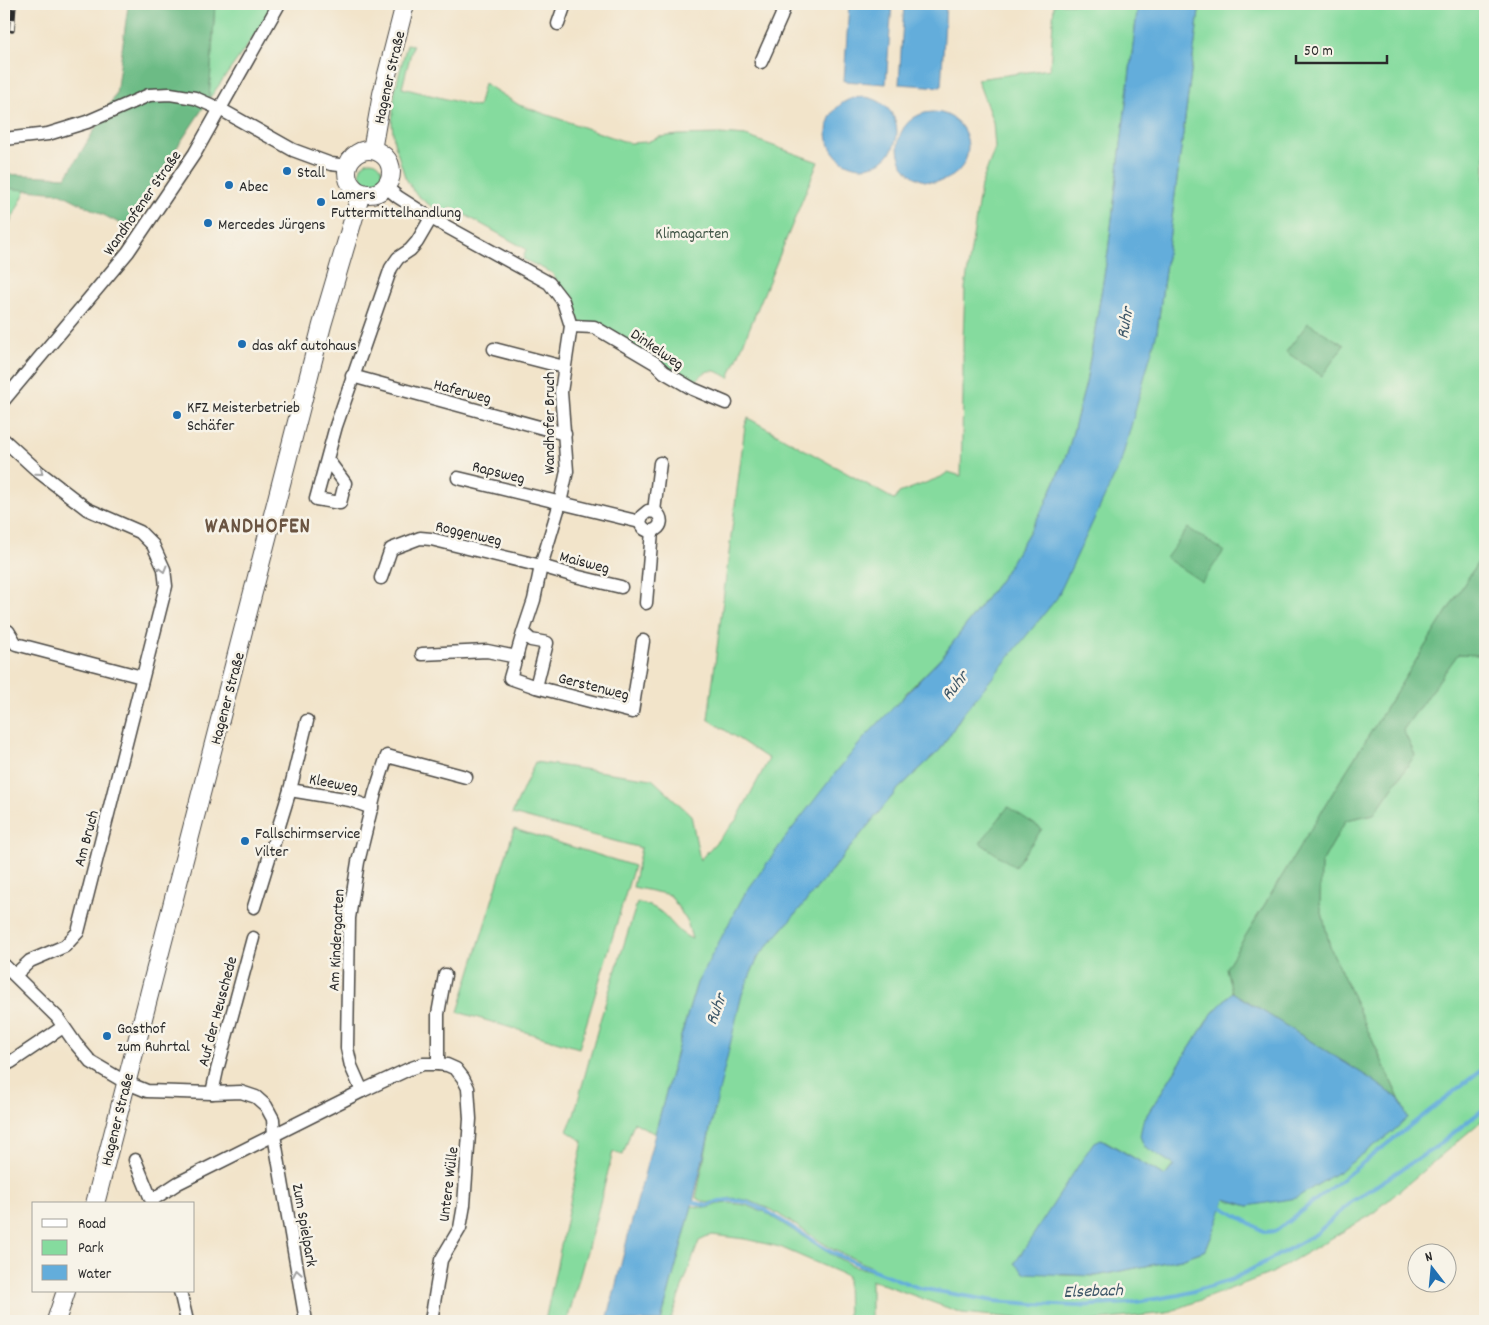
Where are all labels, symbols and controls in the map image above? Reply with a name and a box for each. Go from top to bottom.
street label: Hagener Straße [369,29,412,126]
scale bar [1296,32,1388,64]
text: 50 m [1304,41,1333,63]
street label: Wandhofener Straße [98,146,188,261]
place label: Stall [297,162,325,185]
marker: Stall [281,165,293,177]
place label: Abec [239,176,268,199]
marker: Abec [223,179,235,191]
place label: Lamers Futtermittelhandlung [331,184,461,225]
marker: Lamers Futtermittelhandlung [315,196,327,208]
place label: Mercedes Jürgens [218,214,326,237]
marker: Mercedes Jürgens [202,217,214,229]
park label: Klimagarten [655,223,729,246]
water label: Ruhr [1111,303,1142,341]
street label: Dinkelweg [625,324,688,376]
place label: das akf autohaus [252,335,357,358]
marker: das akf autohaus [236,338,248,350]
street label: Wandhofer Bruch [539,372,562,474]
street label: Haferweg [431,374,494,411]
place label: KFZ Meisterbetrieb Schäfer [187,397,300,438]
marker: KFZ Meisterbetrieb Schäfer [171,409,183,421]
street label: Rapsweg [470,456,527,491]
one-way arrow [34,467,43,475]
district label: WANDHOFEN [205,513,311,543]
street label: Roggenweg [433,516,504,553]
street label: Maisweg [557,546,612,581]
one-way arrow [157,565,168,574]
street label: Hagener Straße [205,650,252,747]
water label: Ruhr [936,665,977,707]
street label: Gerstenweg [555,667,631,707]
street label: Kleeweg [307,768,360,800]
street label: Am Bruch [69,808,106,869]
place label: Fallschirmservice Vilter [255,823,360,864]
marker: Fallschirmservice Vilter [239,835,251,847]
street label: Am Kindergarten [323,888,352,992]
street label: Auf der Heuschede [193,954,244,1069]
water label: Ruhr [700,989,735,1029]
place label: Gasthof zum Ruhrtal [117,1018,190,1059]
marker: Gasthof zum Ruhrtal [101,1030,113,1042]
street label: Hagener Straße [96,1071,141,1168]
street label: Untere Wülle [433,1145,465,1223]
street label: Zum Spielpark [285,1182,322,1269]
legend [32,1202,195,1292]
text: Road [78,1214,106,1236]
text: Park [78,1238,104,1260]
north arrow [1406,1242,1456,1292]
text: N [1423,1247,1435,1268]
text: Water [78,1264,112,1286]
one-way arrow [293,1269,303,1278]
water label: Elsebach [1063,1279,1124,1306]

